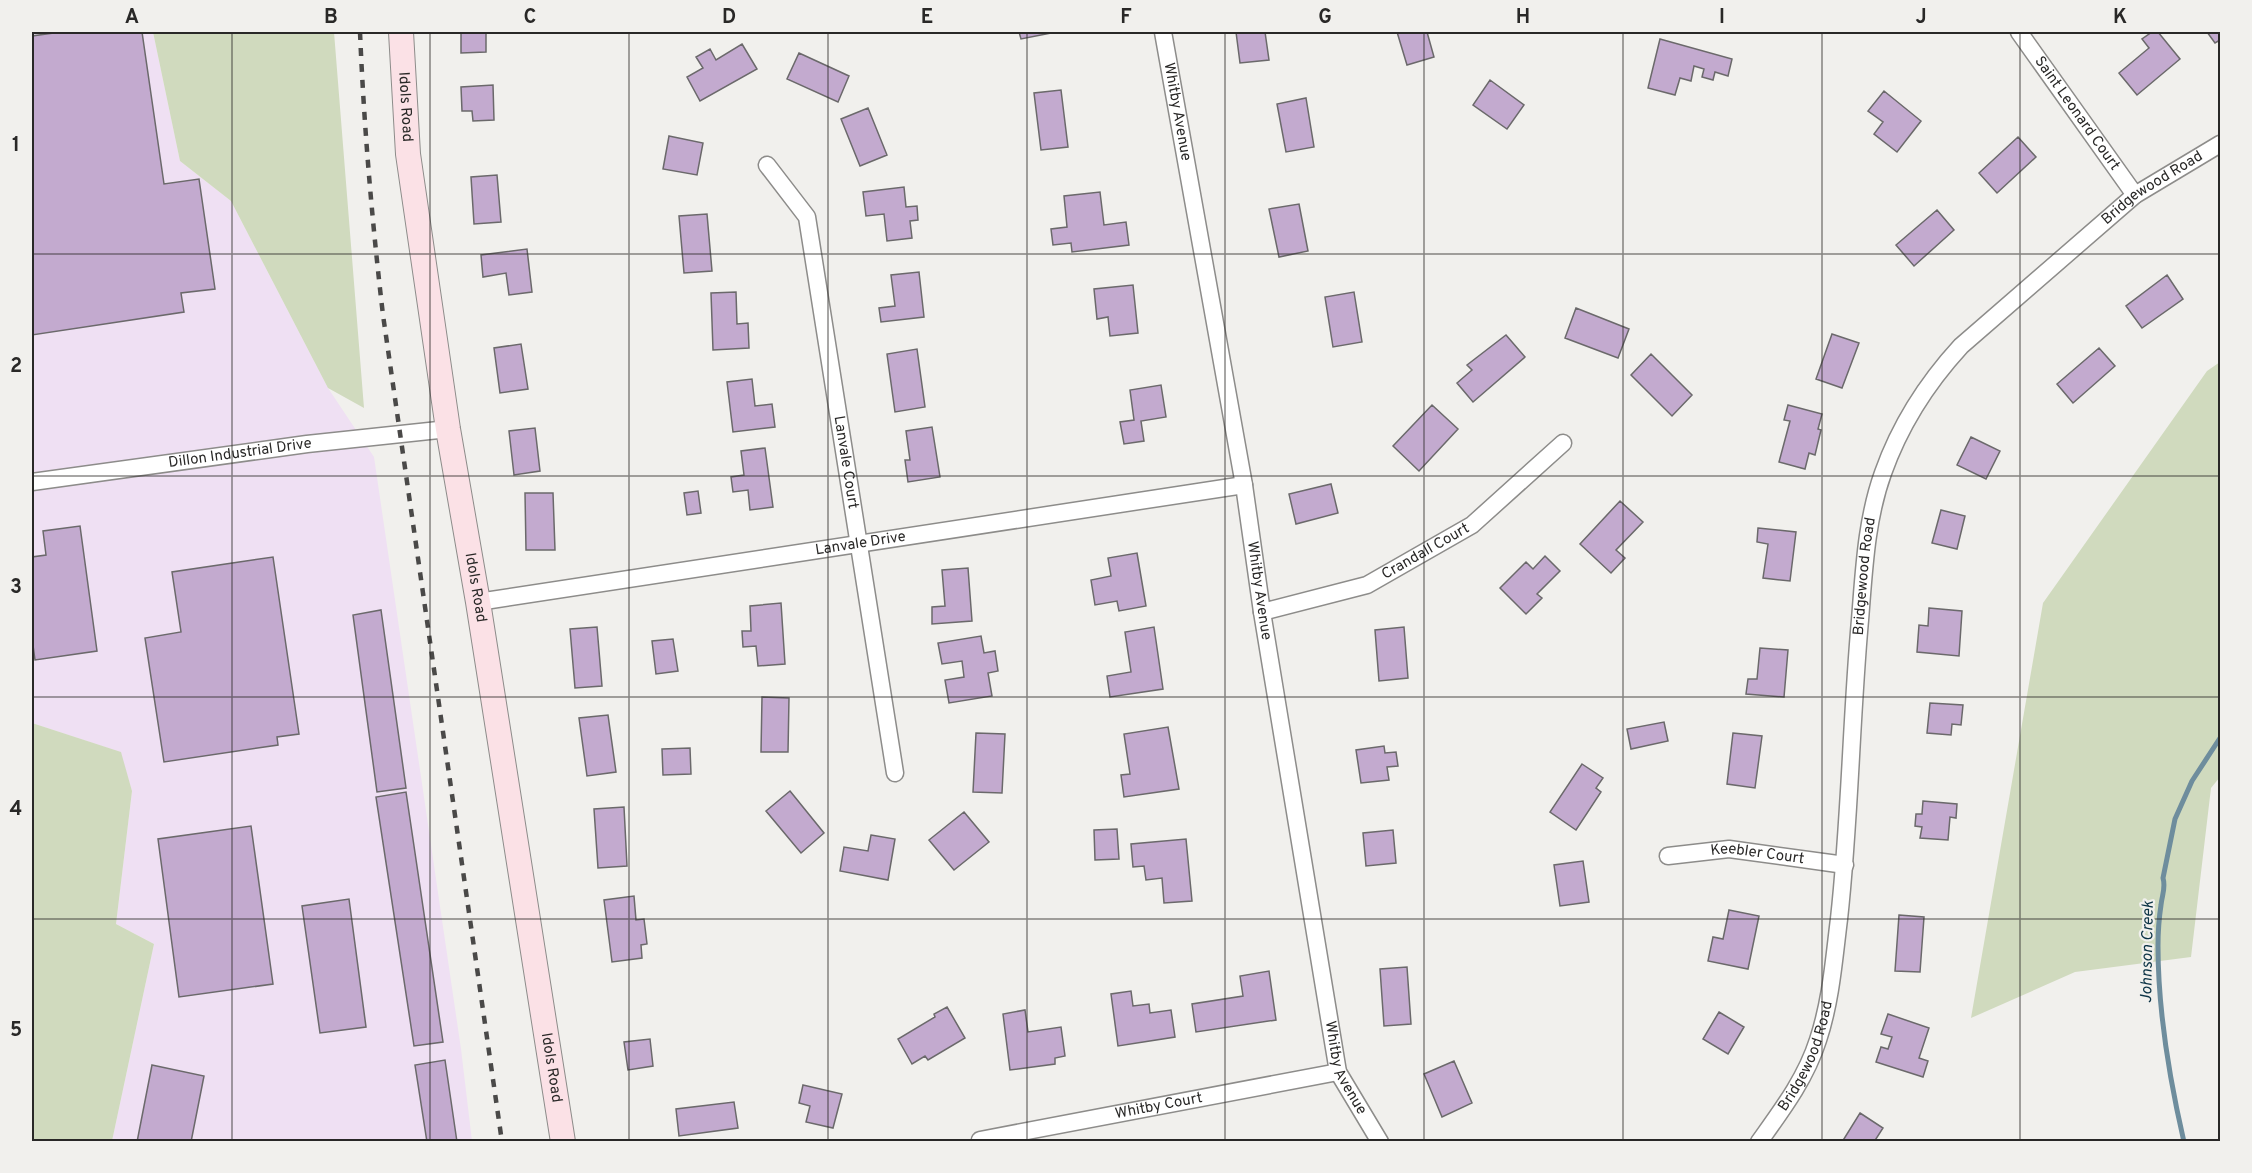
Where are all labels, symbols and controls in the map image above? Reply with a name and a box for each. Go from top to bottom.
text: A [125,5,139,31]
text: B [324,5,338,31]
text: C [524,5,536,31]
text: D [722,5,736,31]
text: E [921,5,933,31]
text: F [1120,5,1132,31]
text: G [1318,5,1332,31]
text: H [1516,5,1530,31]
text: I [1719,5,1725,31]
text: J [1915,5,1927,31]
text: K [2113,5,2127,31]
street label: Saint Leonard Court [2030,53,2124,174]
street label: Whitby Avenue [1159,61,1195,162]
street label: Idols Road [394,71,417,143]
text: 1 [12,133,20,159]
street label: Bridgewood Road [2098,147,2206,229]
text: 2 [10,354,22,380]
street label: Lanvale Court [829,414,863,510]
street label: Dillon Industrial Drive [167,434,313,473]
street label: Bridgewood Road [1849,516,1880,636]
street label: Crandall Court [1378,519,1473,584]
street label: Lanvale Drive [814,527,907,560]
street label: Whitby Avenue [1243,540,1276,642]
street label: Idols Road [460,551,491,624]
text: 3 [10,575,22,601]
text: 4 [10,797,22,823]
street label: Keebler Court [1709,839,1805,869]
water label: Johnson Creek [2137,900,2159,1003]
street label: Bridgewood Road [1774,999,1837,1115]
text: 5 [10,1018,22,1044]
street label: Whitby Avenue [1320,1020,1371,1118]
street label: Idols Road [536,1031,566,1104]
street label: Whitby Court [1114,1088,1204,1124]

